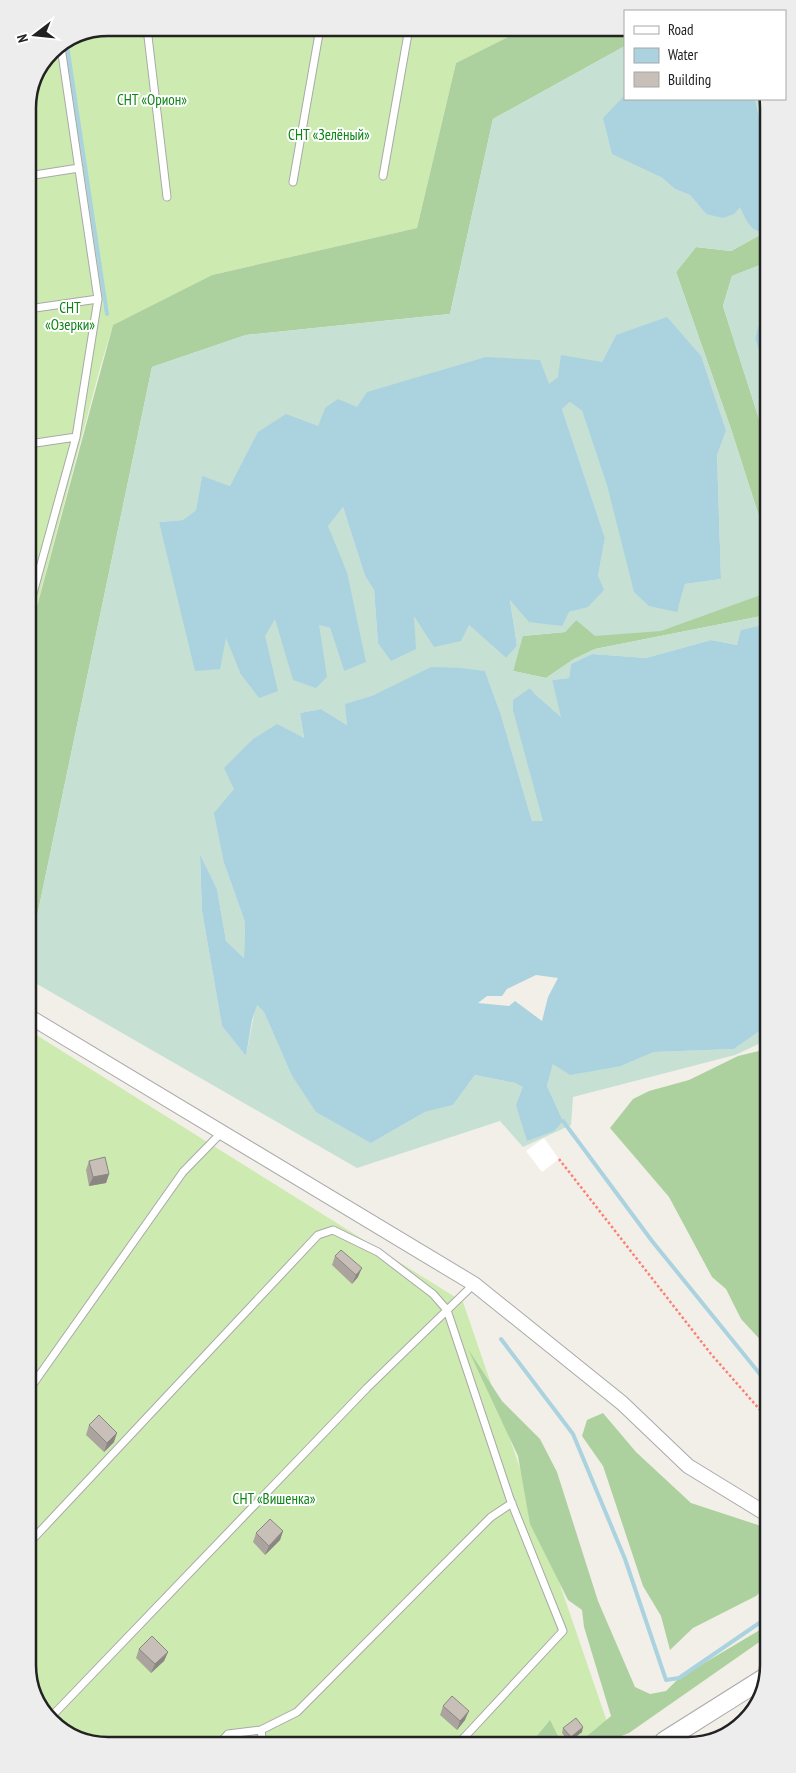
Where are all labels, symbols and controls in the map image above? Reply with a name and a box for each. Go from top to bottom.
north arrow [10,10,60,60]
legend [624,10,786,100]
text: Road [668,20,694,39]
text: N [13,32,32,45]
text: Water [668,45,699,64]
text: Building [668,70,711,89]
park label: СНТ «Орион» [117,90,187,109]
park label: СНТ «Зелёный» [288,125,370,144]
park label: СНТ «Озерки» [45,298,95,334]
park label: СНТ «Вишенка» [233,1489,316,1508]

